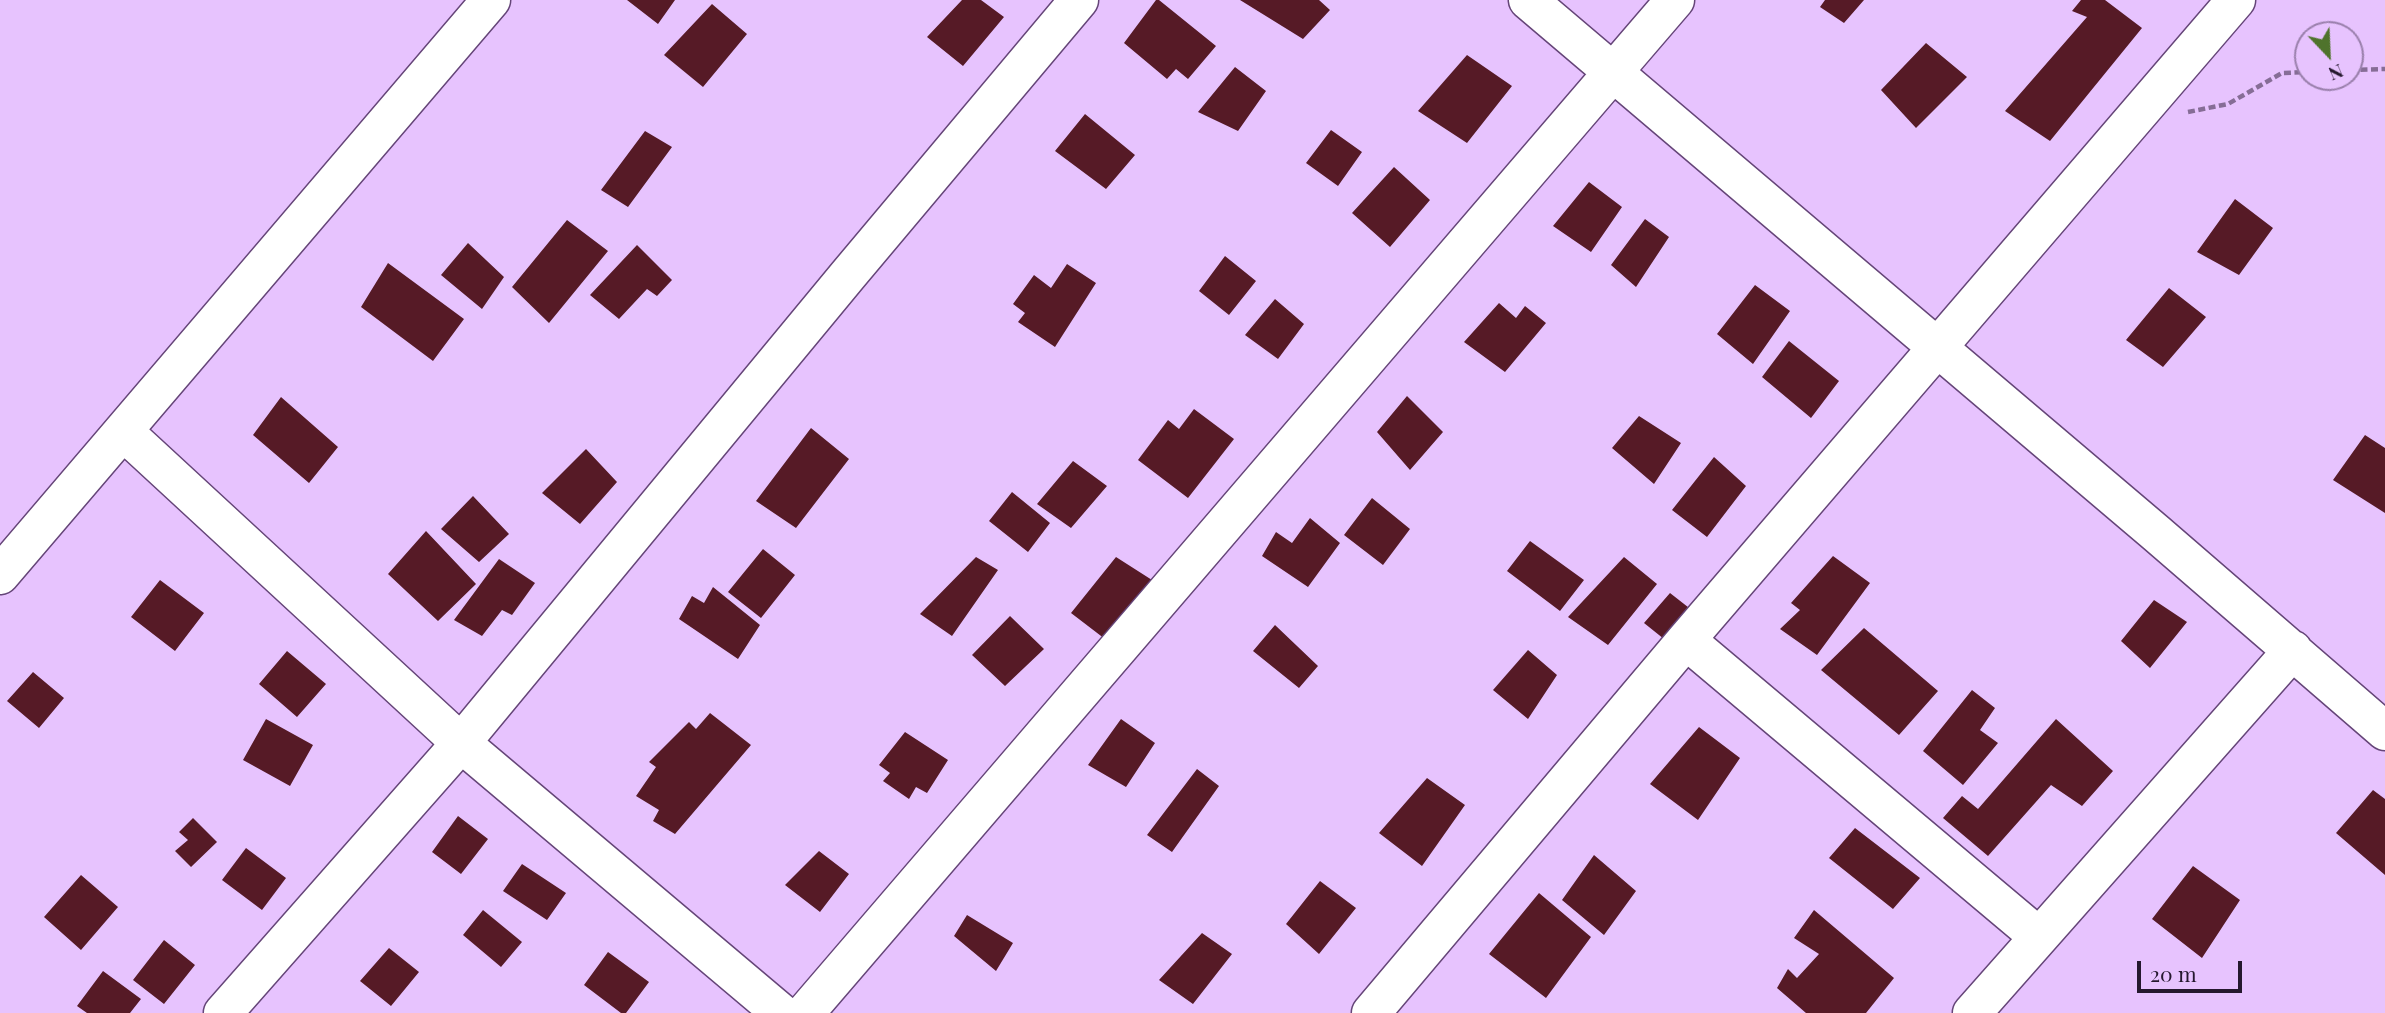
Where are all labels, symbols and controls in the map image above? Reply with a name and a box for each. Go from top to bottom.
north arrow [2294,21,2364,91]
text: N [2325,59,2348,88]
scale bar [2140,946,2245,990]
text: 20 m [2150,959,2197,987]

